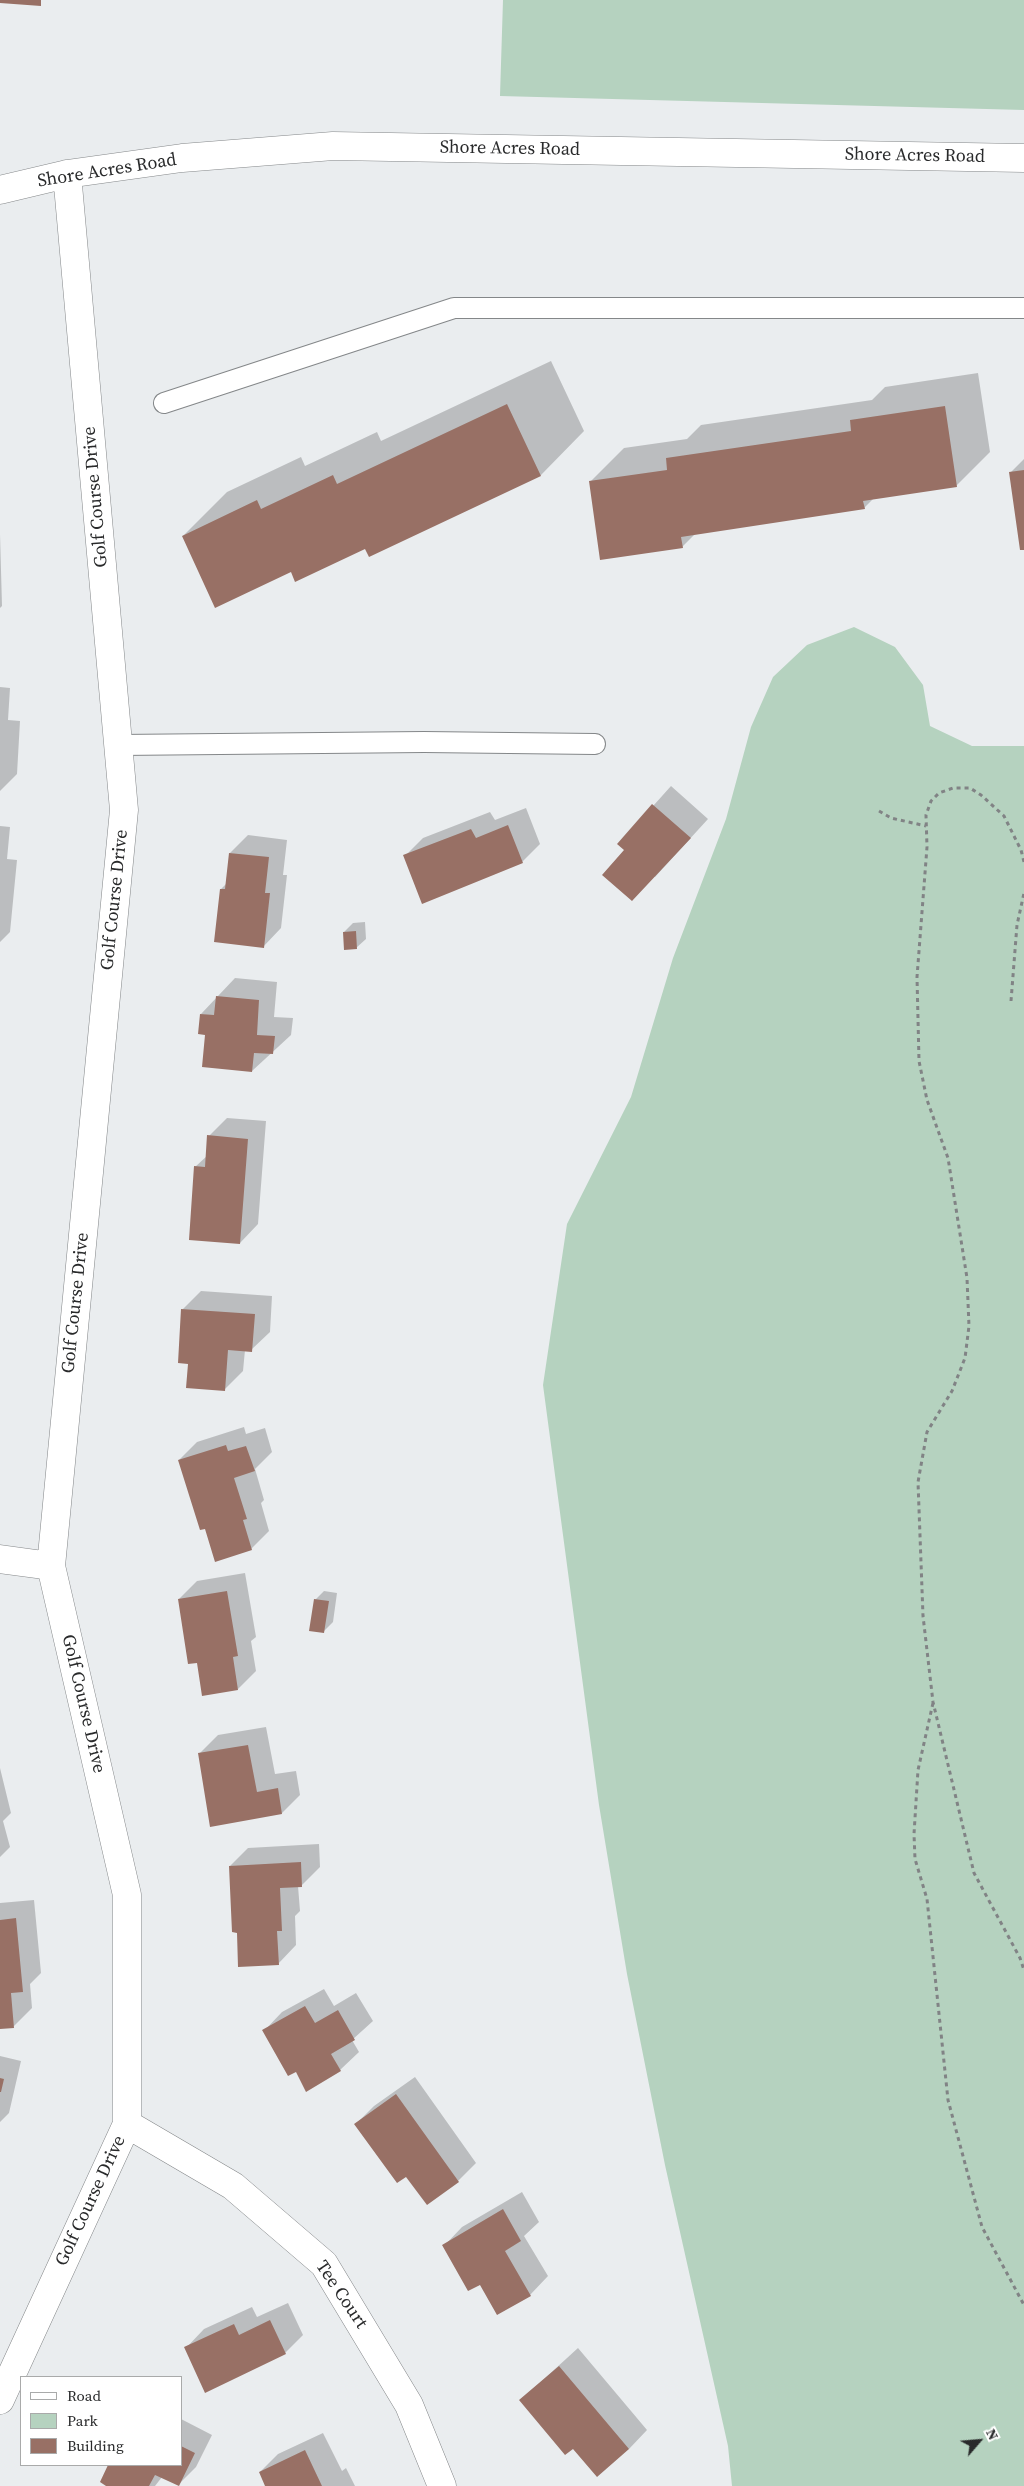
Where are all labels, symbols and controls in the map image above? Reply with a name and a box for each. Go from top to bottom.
street label: Shore Acres Road [440,137,580,161]
street label: Shore Acres Road [845,144,985,168]
street label: Shore Acres Road [36,149,178,193]
street label: Golf Course Drive [79,426,113,568]
street label: Golf Course Drive [97,829,133,971]
street label: Golf Course Drive [58,1232,94,1374]
street label: Golf Course Drive [57,1633,109,1775]
street label: Golf Course Drive [51,2132,131,2270]
street label: Tee Court [310,2257,372,2333]
legend [20,2376,182,2466]
text: Road [67,2385,101,2406]
text: Park [67,2410,98,2431]
north arrow [954,2416,1004,2466]
text: N [981,2425,1004,2443]
text: Building [67,2435,124,2456]

